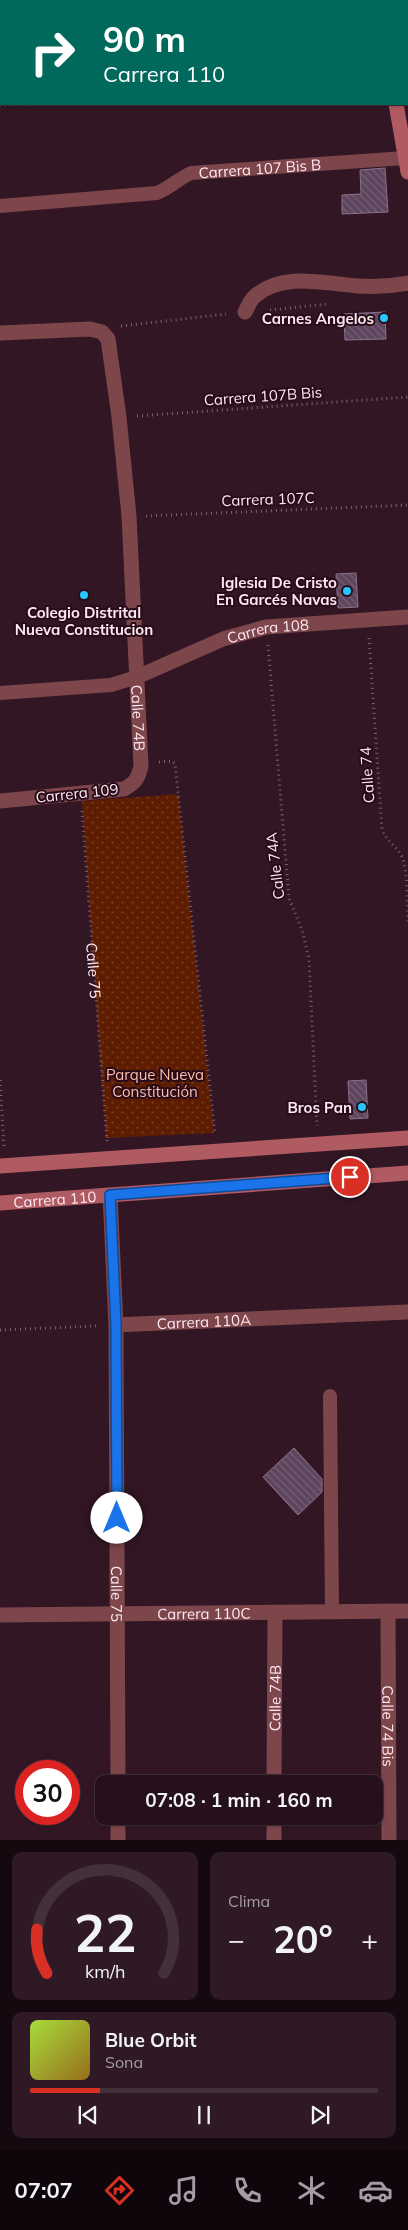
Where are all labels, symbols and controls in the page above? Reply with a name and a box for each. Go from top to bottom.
text: 90 m [103,17,186,61]
icon: right [20,20,85,85]
text: Carrera 110 [103,60,225,88]
street label: Carrera 107 Bis B [198,154,322,182]
place label: Carnes Angelos [262,309,374,328]
marker: Carnes Angelos [378,312,390,324]
street label: Carrera 107B Bis [203,382,323,410]
street label: Carrera 107C [221,488,315,510]
place label: Iglesia De Cristo En Garcés Navas [216,573,337,609]
marker: Iglesia De Cristo En Garcés Navas [341,585,353,597]
marker: Colegio Distrital Nueva Constitucion [78,589,90,601]
place label: Colegio Distrital Nueva Constitucion [15,603,153,639]
street label: Carrera 108 [225,615,310,647]
street label: Calle 74B [128,684,150,751]
street label: Calle 74 [356,746,378,804]
street label: Carrera 109 [35,779,119,807]
street label: Calle 74A [261,831,289,901]
street label: Calle 75 [82,942,106,999]
park label: Parque Nueva Constitución [106,1065,204,1101]
place label: Bros Pan [287,1098,352,1117]
marker: Bros Pan [356,1101,368,1113]
pin [329,1156,371,1198]
icon: arrive [336,1163,364,1191]
street label: Carrera 110 [13,1186,97,1211]
street label: Carrera 110A [156,1309,251,1333]
position arrow [90,1491,142,1543]
street label: Calle 75 [108,1566,127,1622]
street label: Carrera 110C [157,1603,251,1623]
street label: Calle 74B [265,1665,284,1731]
street label: Calle 74 Bis [379,1685,398,1767]
speed limit sign: 30 [15,1760,80,1825]
text: 07:08 · 1 min · 160 m [145,1788,333,1812]
text: Clima [228,1891,270,1911]
text: 22 [74,1900,136,1965]
text: 20° [273,1915,333,1963]
text: − [228,1922,245,1957]
text: + [361,1922,378,1957]
text: km/h [85,1960,125,1982]
text: Blue Orbit [105,2028,196,2052]
text: Sona [105,2052,143,2072]
icon: previous [74,2101,102,2129]
icon: pause [190,2101,218,2129]
icon: next [306,2101,334,2129]
icon: directions [102,2173,137,2208]
icon: music [166,2173,201,2208]
icon: phone [230,2173,265,2208]
icon: climate [294,2173,329,2208]
icon: car [358,2173,393,2208]
text: 07:07 [15,2176,73,2204]

